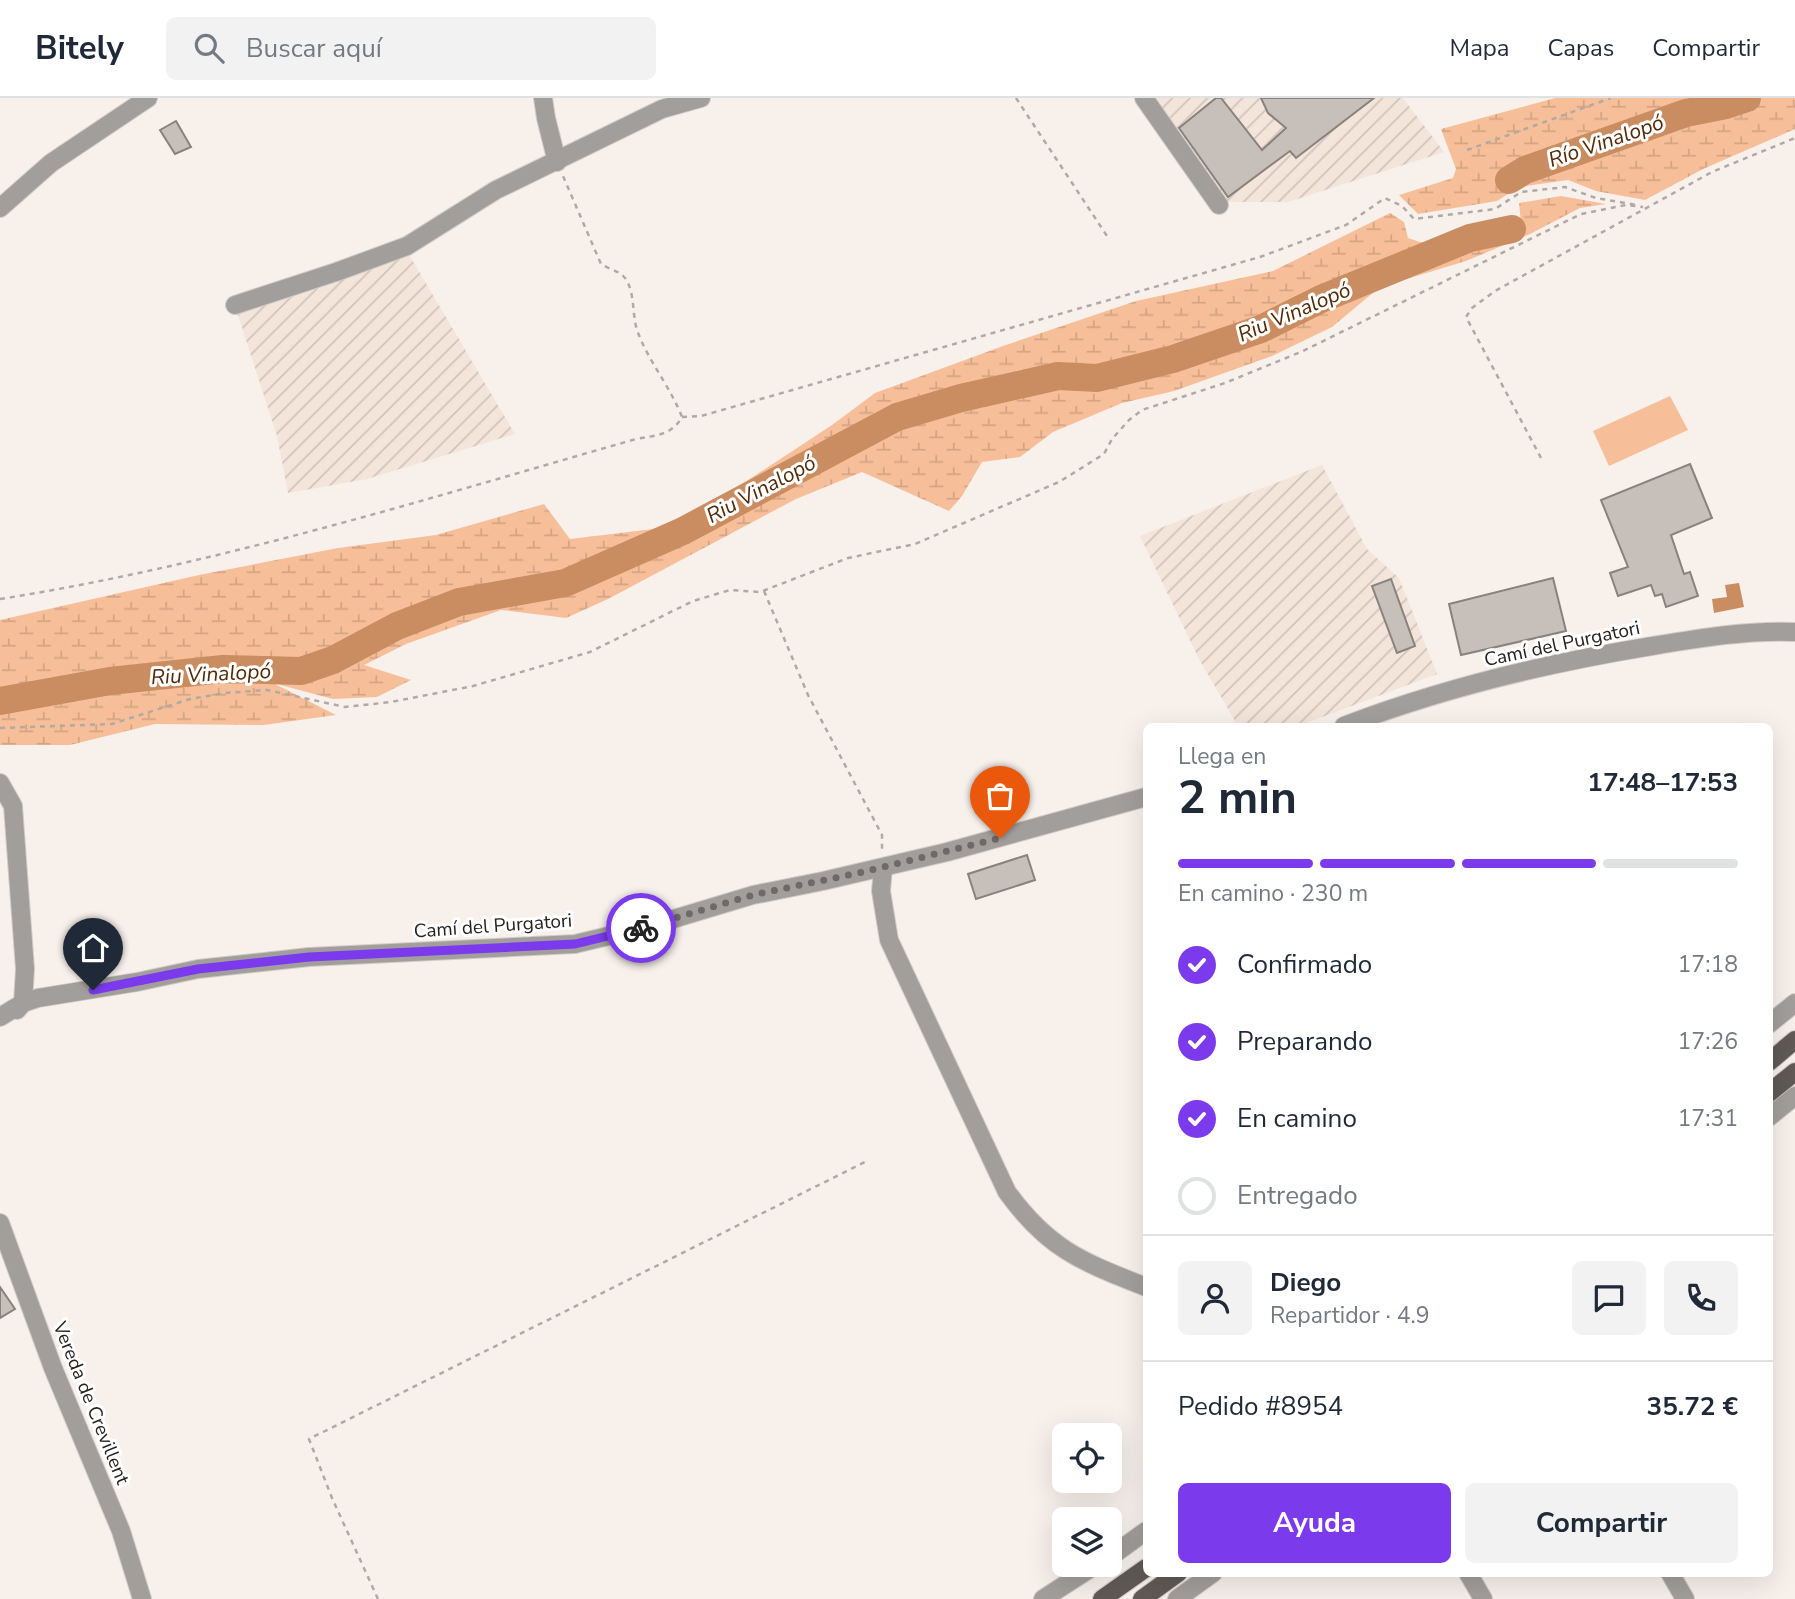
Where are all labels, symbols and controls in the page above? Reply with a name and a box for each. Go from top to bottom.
search box [166,17,656,80]
text: Bitely [35,26,124,71]
icon: search [190,29,228,67]
text: Buscar aquí [246,31,382,66]
text: Mapa [1450,32,1510,64]
text: Capas [1548,32,1614,64]
text: Compartir [1652,32,1760,64]
water label: Río Vinalopó [1545,108,1667,174]
water label: Riu Vinalopó [1233,276,1355,348]
water label: Riu Vinalopó [701,448,821,530]
street label: Camí del Purgatori [1482,615,1642,673]
water label: Riu Vinalopó [150,657,272,691]
text: Llega en [1178,741,1266,772]
text: 17:48–17:53 [1587,765,1738,800]
pin [970,766,1030,838]
text: 2 min [1178,766,1297,829]
icon: bag [981,777,1019,815]
text: En camino · 230 m [1178,878,1368,909]
courier [606,893,676,963]
street label: Camí del Purgatori [413,908,573,944]
icon: bike [622,909,660,947]
pin [63,918,123,990]
icon: home [74,929,112,967]
icon: check [1178,946,1216,984]
text: Confirmado [1237,947,1372,982]
text: 17:18 [1678,949,1738,980]
icon: check [1178,1023,1216,1061]
text: Preparando [1237,1024,1372,1059]
text: 17:26 [1678,1026,1738,1057]
icon: check [1178,1100,1216,1138]
text: En camino [1237,1101,1357,1136]
text: 17:31 [1678,1103,1738,1134]
text: Entregado [1237,1178,1358,1213]
button: person [1178,1261,1252,1335]
button: chat [1572,1261,1646,1335]
button: phone [1664,1261,1738,1335]
text: Diego [1270,1265,1341,1300]
text: Repartidor · 4.9 [1270,1300,1430,1331]
street label: Vereda de Crevillent [46,1317,136,1489]
text: Pedido #8954 [1178,1389,1343,1424]
text: 35.72 € [1647,1389,1738,1424]
map controls [1052,1423,1122,1577]
button: locate [1052,1423,1122,1493]
button: Ayuda [1178,1483,1451,1563]
button: Compartir [1465,1483,1738,1563]
button: layers [1052,1507,1122,1577]

